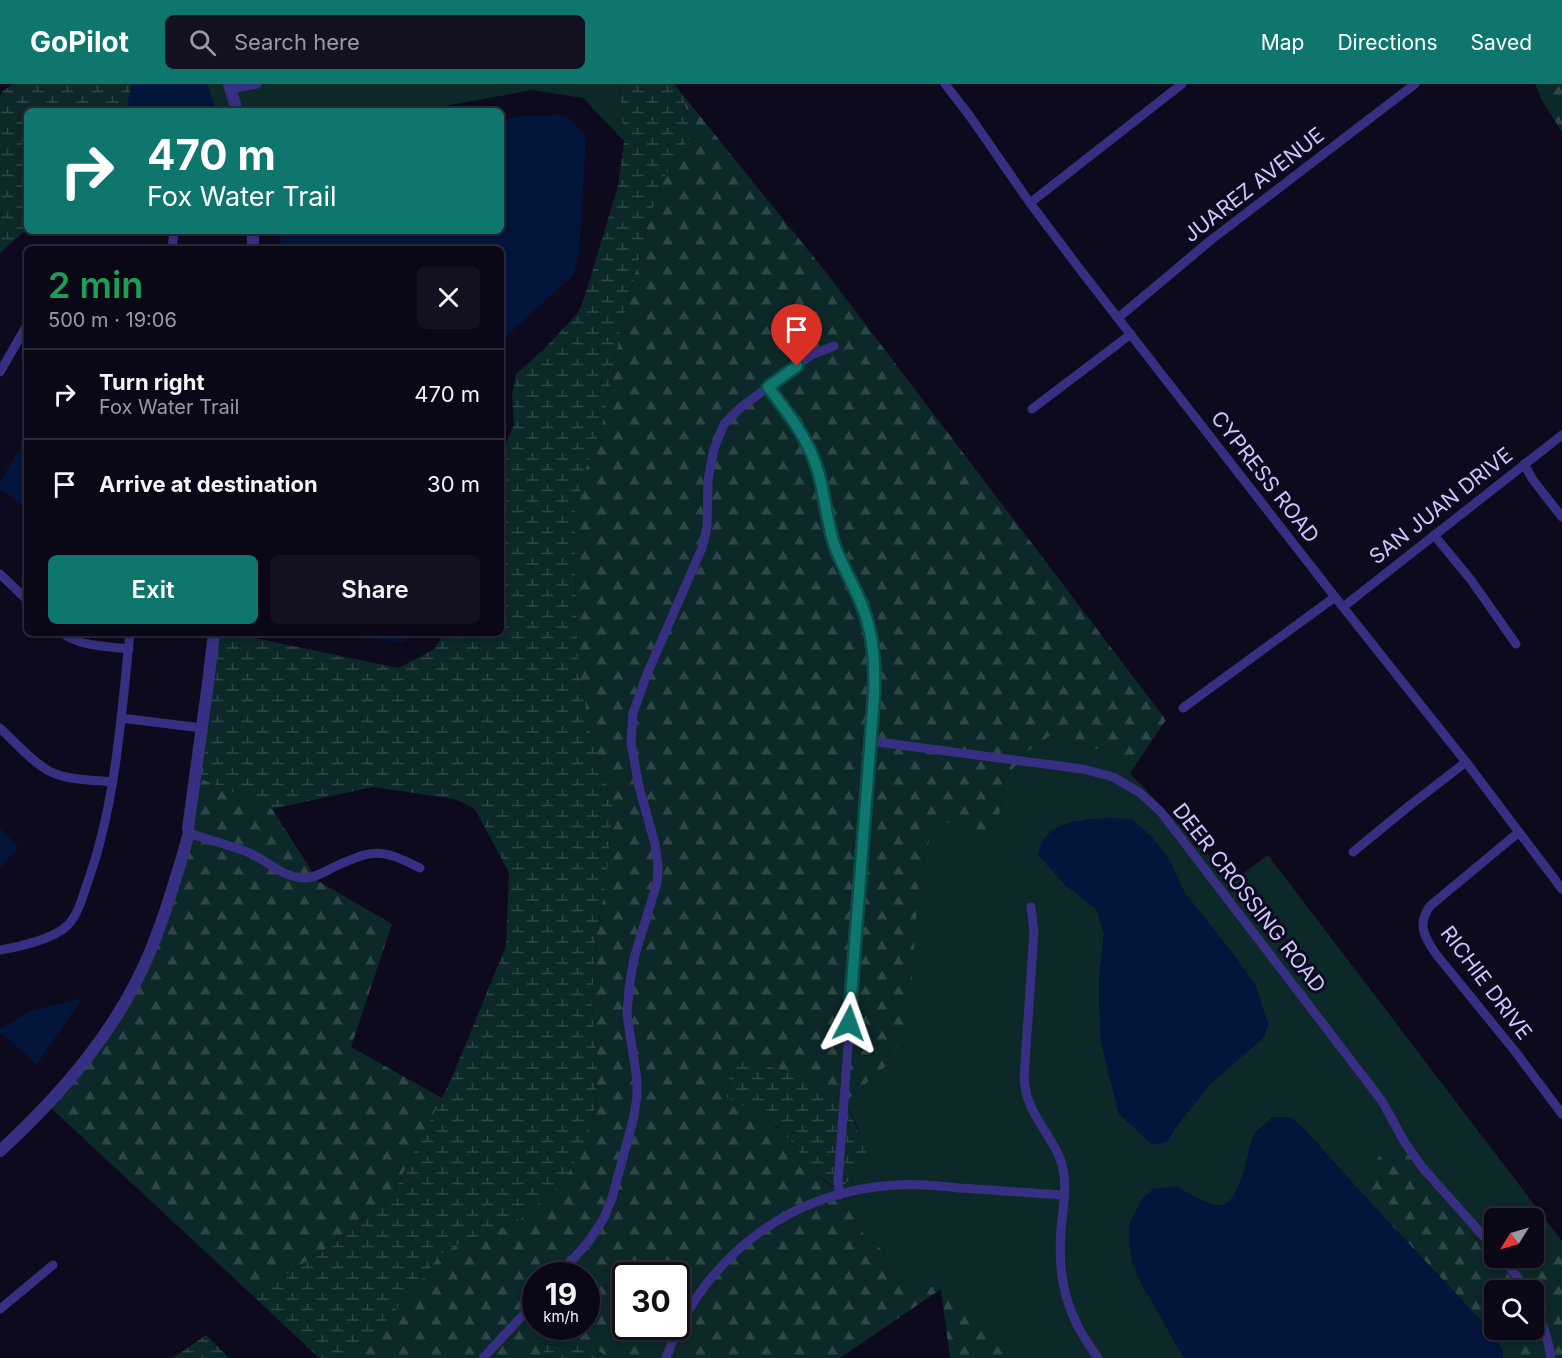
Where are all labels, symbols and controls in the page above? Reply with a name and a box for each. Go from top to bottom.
search box [165,15,585,69]
text: GoPilot [30,25,129,59]
icon: search [186,26,219,59]
text: Search here [234,29,360,55]
text: Map [1261,30,1304,55]
text: Directions [1337,30,1438,55]
text: Saved [1471,30,1532,55]
street label: JUAREZ AVENUE [1179,122,1329,247]
text: 470 m [147,129,276,180]
icon: right [48,132,126,210]
text: Fox Water Trail [147,180,337,213]
text: 2 min [48,263,143,307]
button: close [417,266,480,329]
pin [771,304,822,366]
text: 500 m · 19:06 [48,308,177,332]
icon: arrive [780,313,813,346]
text: Turn right [99,369,205,395]
icon: right [48,378,81,411]
text: 470 m [414,381,480,407]
text: Fox Water Trail [99,395,239,419]
street label: CYPRESS ROAD [1206,406,1325,548]
street label: SAN JUAN DRIVE [1364,442,1517,569]
icon: arrive [48,468,81,501]
text: Arrive at destination [99,471,318,497]
text: 30 m [427,471,480,497]
button: Exit [48,555,258,624]
button: Share [270,555,480,624]
street label: DEER CROSSING ROAD [1168,798,1331,997]
street label: RICHIE DRIVE [1436,921,1537,1044]
position arrow [817,991,881,1055]
north arrow [1484,1208,1544,1268]
map controls [1484,1208,1544,1340]
speed limit sign: 30 [612,1262,690,1340]
text: 19 [545,1276,577,1312]
button: search [1484,1280,1544,1340]
text: km/h [543,1307,579,1326]

